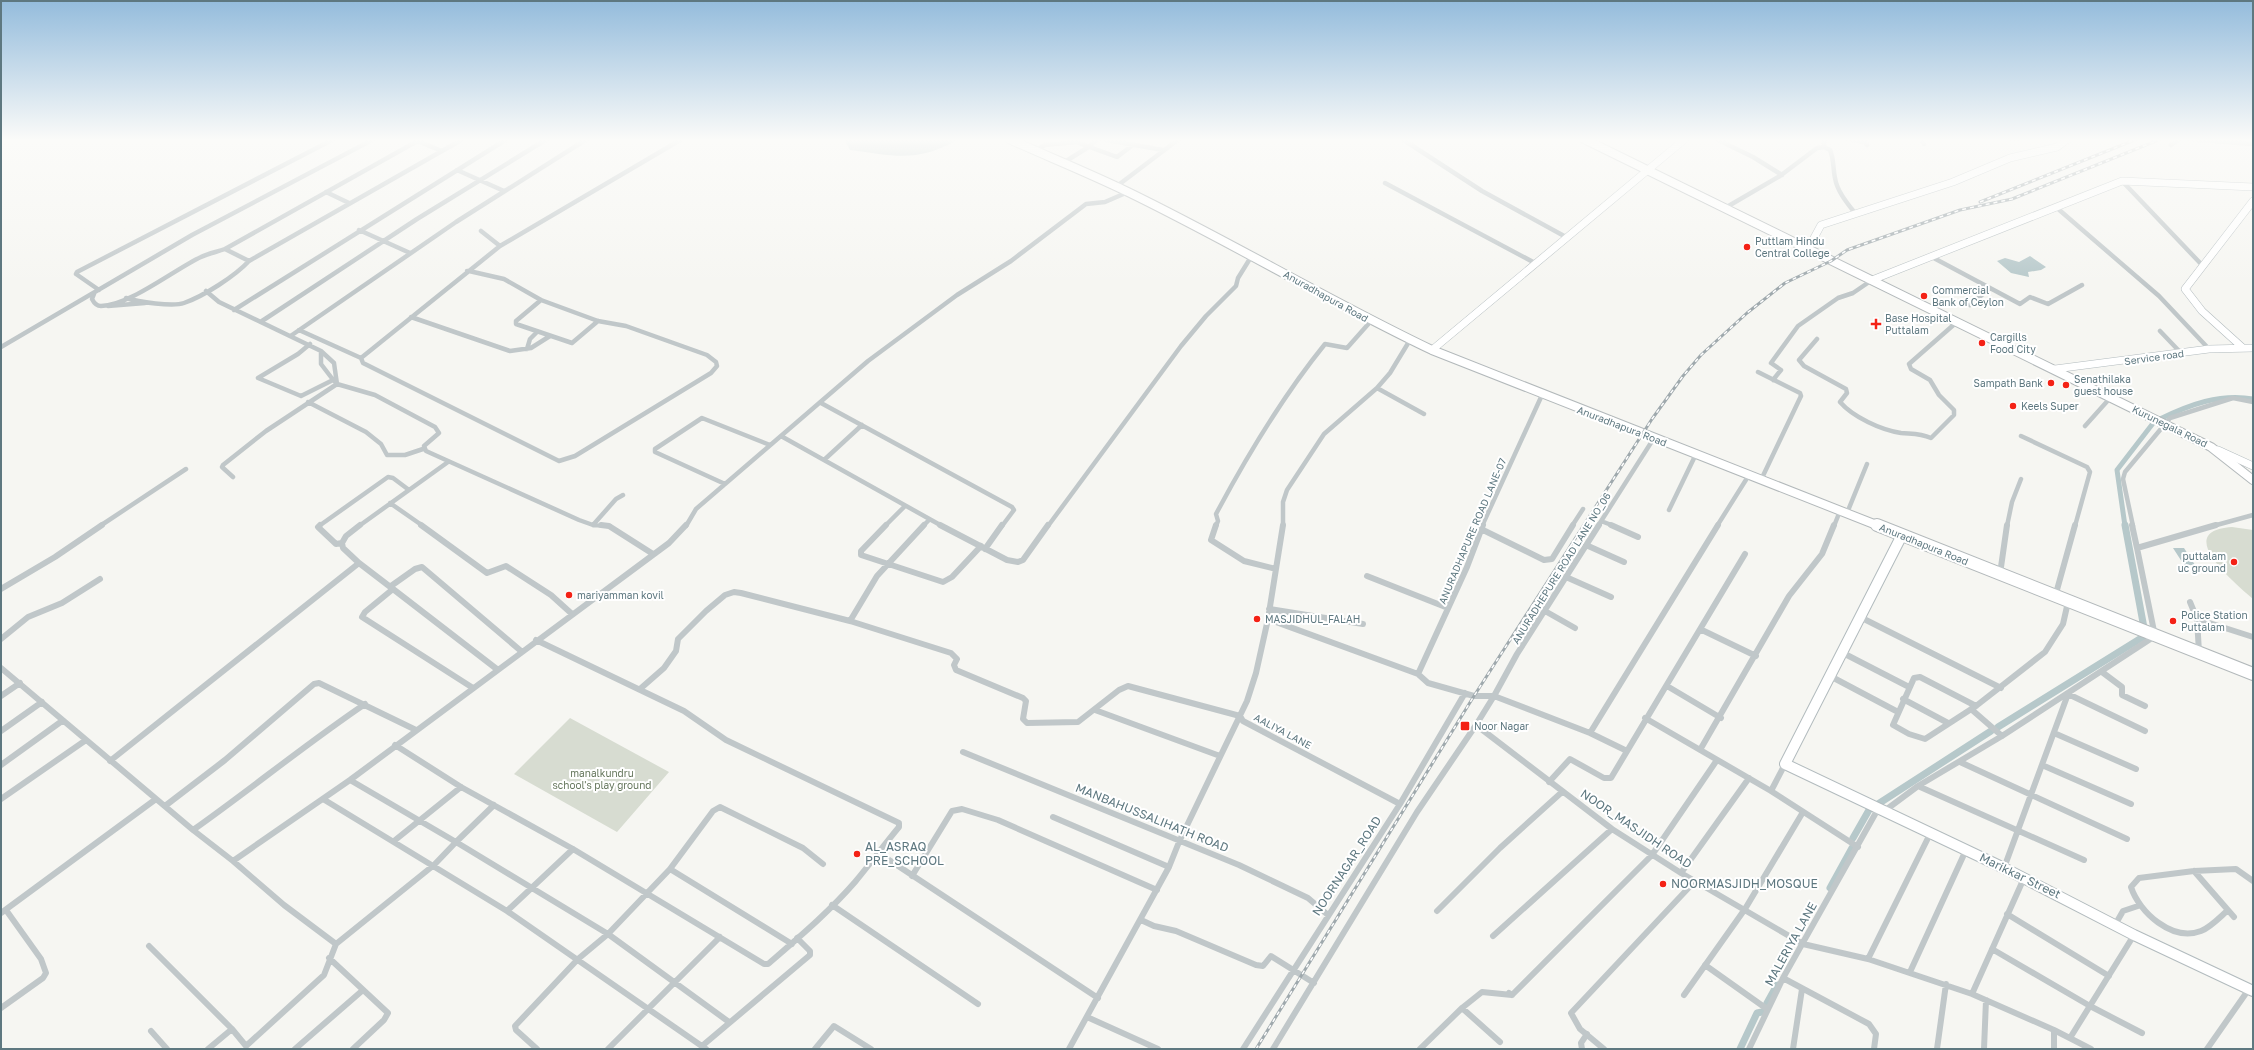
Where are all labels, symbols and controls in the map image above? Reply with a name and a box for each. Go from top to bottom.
place label: Puttlam Hindu Central College [1755,235,1830,259]
marker: Puttlam Hindu Central College [1742,242,1752,252]
street label: Anuradhapura Road [1282,268,1370,324]
place label: Commercial Bank of Ceylon [1932,284,2004,308]
marker: Commercial Bank of Ceylon [1919,291,1929,301]
place label: Base Hospital Puttalam [1885,312,1952,336]
marker: Base Hospital Puttalam [1870,318,1882,330]
place label: Cargills Food City [1990,331,2036,355]
marker: Cargills Food City [1977,338,1987,348]
street label: Service road [2123,347,2185,367]
place label: Senathilaka guest house [2074,373,2133,397]
place label: Sampath Bank [1974,377,2043,389]
marker: Sampath Bank [2046,378,2056,388]
marker: Senathilaka guest house [2061,380,2071,390]
place label: Keels Super [2021,400,2079,412]
marker: Keels Super [2008,401,2018,411]
street label: Anuradhapura Road [1576,403,1668,449]
street label: Kurunegala Road [2130,403,2210,449]
street label: ANURADHAPURE ROAD LANE-07 [1436,456,1508,606]
street label: ANURADHEPURE ROAD LANE NO_06 [1509,490,1613,646]
street label: Anuradhapura Road [1878,521,1970,567]
place label: puttalam uc ground [2178,550,2226,574]
marker: puttalam uc ground [2229,557,2239,567]
place label: mariyamman kovil [577,589,664,601]
marker: mariyamman kovil [564,590,574,600]
place label: Police Station Puttalam [2181,609,2248,633]
place label: MASJIDHUL_FALAH [1265,613,1360,625]
marker: MASJIDHUL_FALAH [1252,614,1262,624]
marker: Police Station Puttalam [2168,616,2178,626]
street label: AALIYA LANE [1252,711,1314,751]
marker: Noor Nagar [1459,720,1471,732]
place label: Noor Nagar [1474,720,1529,732]
park label: manalkundru school's play ground [553,767,651,791]
street label: MANBAHUSSALIHATH ROAD [1073,780,1231,855]
street label: NOOR_MASJIDH ROAD [1578,786,1695,871]
street label: NOORNAGAR_ROAD [1309,813,1384,918]
place label: AL_ASRAQ PRE_SCHOOL [865,839,944,868]
marker: AL_ASRAQ PRE_SCHOOL [852,849,862,859]
street label: Marikkar Street [1977,849,2063,902]
place label: NOORMASJIDH_MOSQUE [1671,876,1818,891]
marker: NOORMASJIDH_MOSQUE [1658,879,1668,889]
street label: MALERIYA LANE [1761,899,1820,988]

